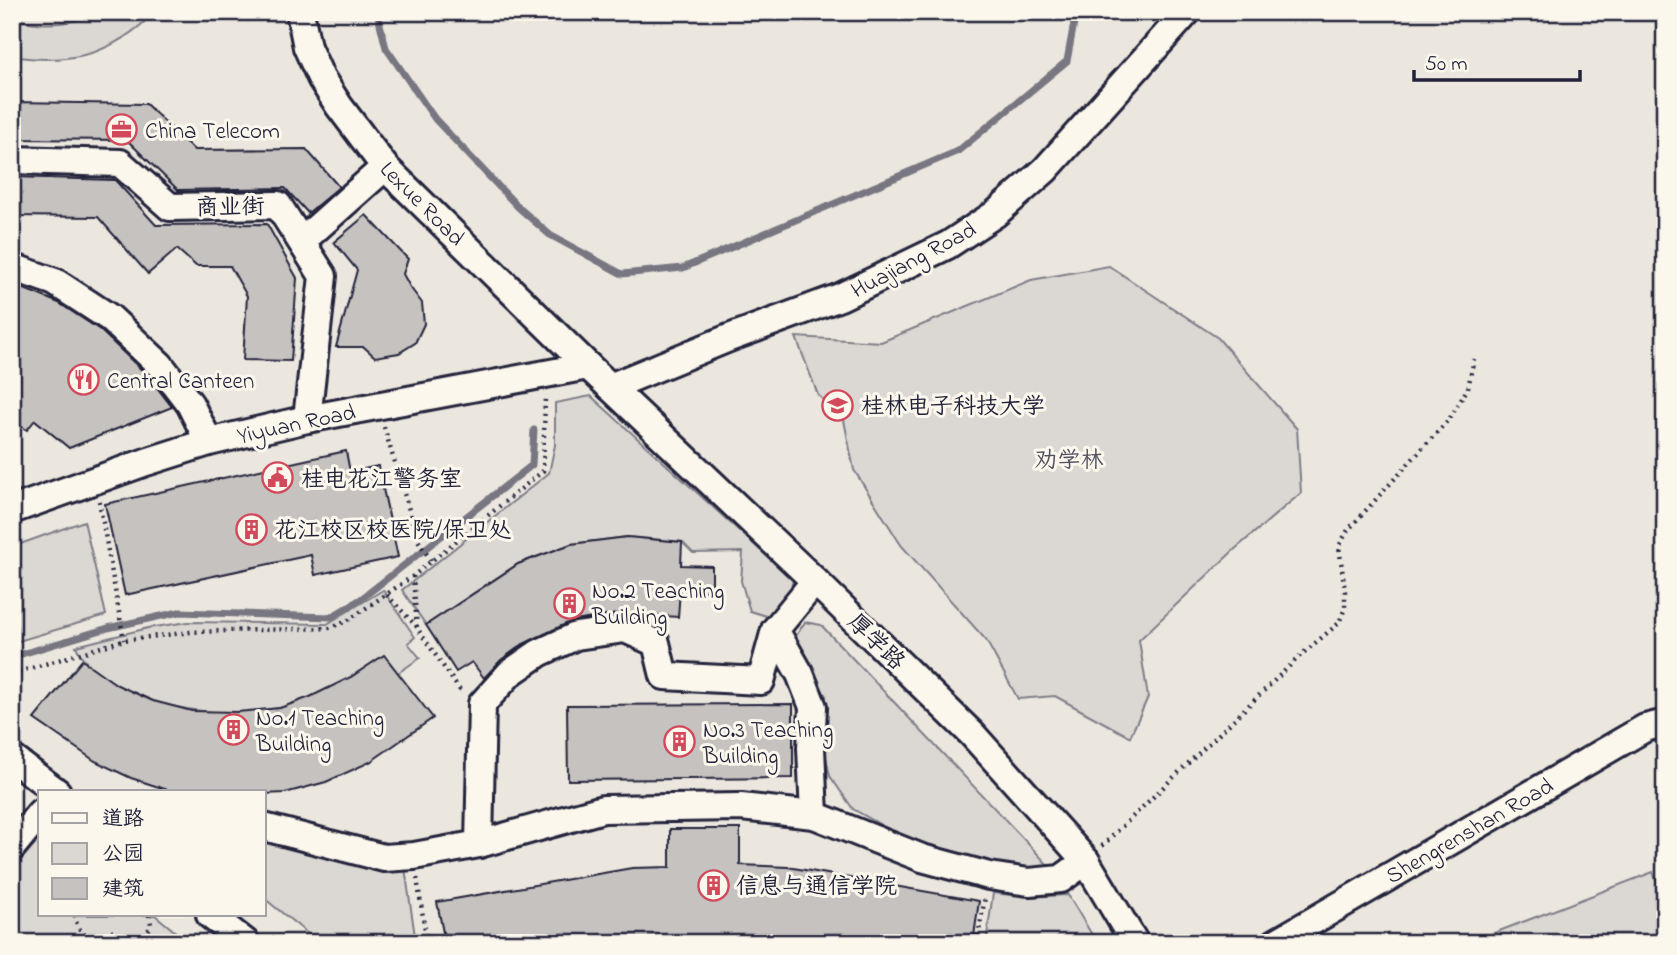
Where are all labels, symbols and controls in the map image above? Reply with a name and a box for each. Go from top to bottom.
scale bar [1414,38,1581,82]
text: 50 m [1425,50,1468,80]
office icon: China Telecom [105,113,139,147]
place label: China Telecom [145,116,280,149]
street label: Lexue Road [371,155,471,255]
street label: 商业街 [195,191,265,226]
street label: Huajiang Road [846,214,983,309]
restaurant icon: Central Canteen [67,363,101,397]
place label: Central Canteen [107,366,254,399]
school or university icon: 桂林电子科技大学 [821,388,855,422]
place label: 桂林电子科技大学 [861,391,1045,424]
street label: Yiyuan Road [234,397,359,456]
park label: 劝学林 [1035,445,1104,478]
public building icon: 桂电花江警务室 [261,461,295,495]
place label: 桂电花江警务室 [301,464,462,497]
building icon: 花江校区校医院/保卫处 [234,512,268,546]
place label: 花江校区校医院/保卫处 [274,515,511,548]
place label: No.2 Teaching Building [591,576,724,636]
building icon: No.2 Teaching Building [552,586,586,620]
street label: 厚学路 [839,607,912,679]
place label: No.1 Teaching Building [255,703,384,763]
building icon: No.1 Teaching Building [216,713,250,747]
place label: No.3 Teaching Building [702,715,833,775]
building icon: No.3 Teaching Building [663,725,697,759]
street label: Shengrenshan Road [1380,771,1561,894]
legend [38,790,266,916]
text: 道路 [102,805,144,835]
text: 公园 [102,840,144,870]
building icon: 信息与通信学院 [696,868,730,902]
place label: 信息与通信学院 [736,871,897,904]
text: 建筑 [102,875,144,905]

